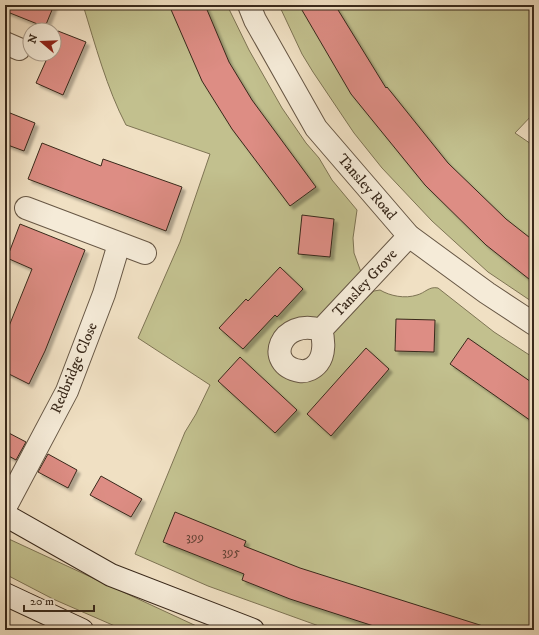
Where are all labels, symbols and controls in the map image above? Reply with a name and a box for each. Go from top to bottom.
north arrow [22,22,62,62]
text: N [25,33,42,46]
street label: Tansley Road [333,150,401,224]
street label: Tansley Grove [329,245,401,321]
street label: Redbridge Close [46,320,102,416]
house number: 399 [186,529,204,545]
house number: 395 [222,544,240,560]
scale bar [24,587,94,613]
text: 20 m [30,594,54,609]

